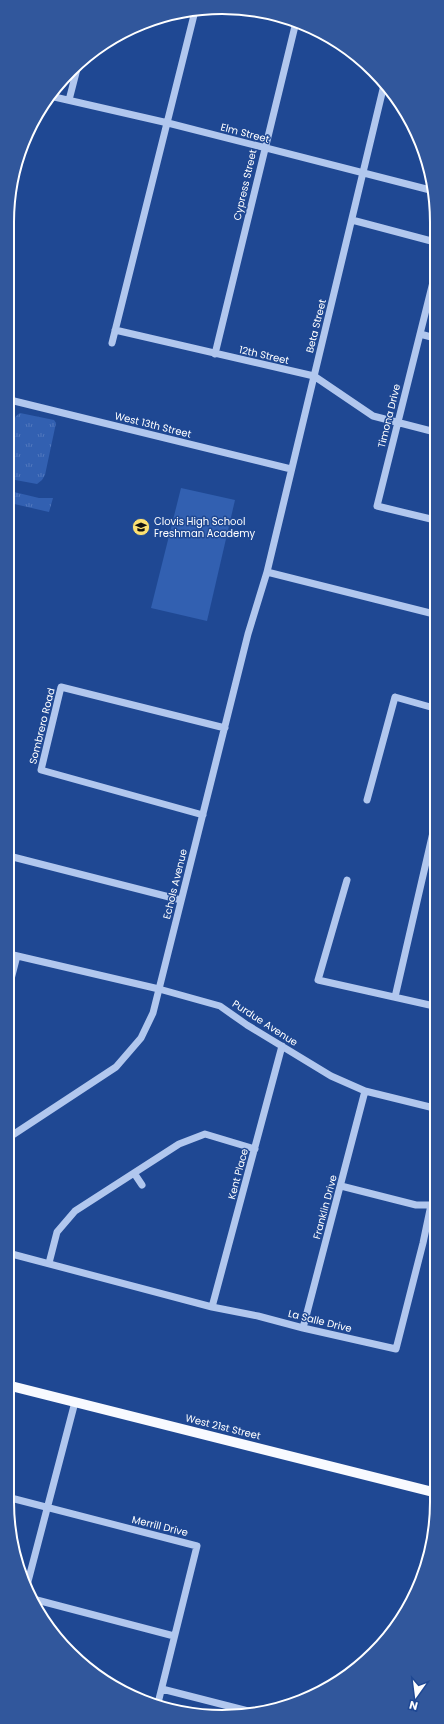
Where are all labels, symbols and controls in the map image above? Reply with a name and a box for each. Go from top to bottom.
street label: Elm Street [219,119,271,147]
street label: Cypress Street [230,148,261,222]
street label: Beta Street [302,297,330,354]
street label: 12th Street [237,342,291,368]
street label: Timona Drive [374,382,404,450]
street label: West 13th Street [113,408,193,442]
place label: Clovis High School Freshman Academy [154,514,256,541]
school or university icon: Clovis High School Freshman Academy [131,517,151,537]
street label: Sombrero Road [25,686,59,766]
street label: Echols Avenue [159,847,191,921]
street label: Purdue Avenue [229,996,301,1050]
street label: Kent Place [224,1147,252,1201]
street label: Franklin Drive [309,1173,341,1241]
street label: La Salle Drive [287,1306,353,1336]
street label: West 21st Street [184,1410,263,1444]
street label: Merrill Drive [130,1512,190,1540]
north arrow [396,1676,436,1716]
text: N [408,1697,420,1714]

